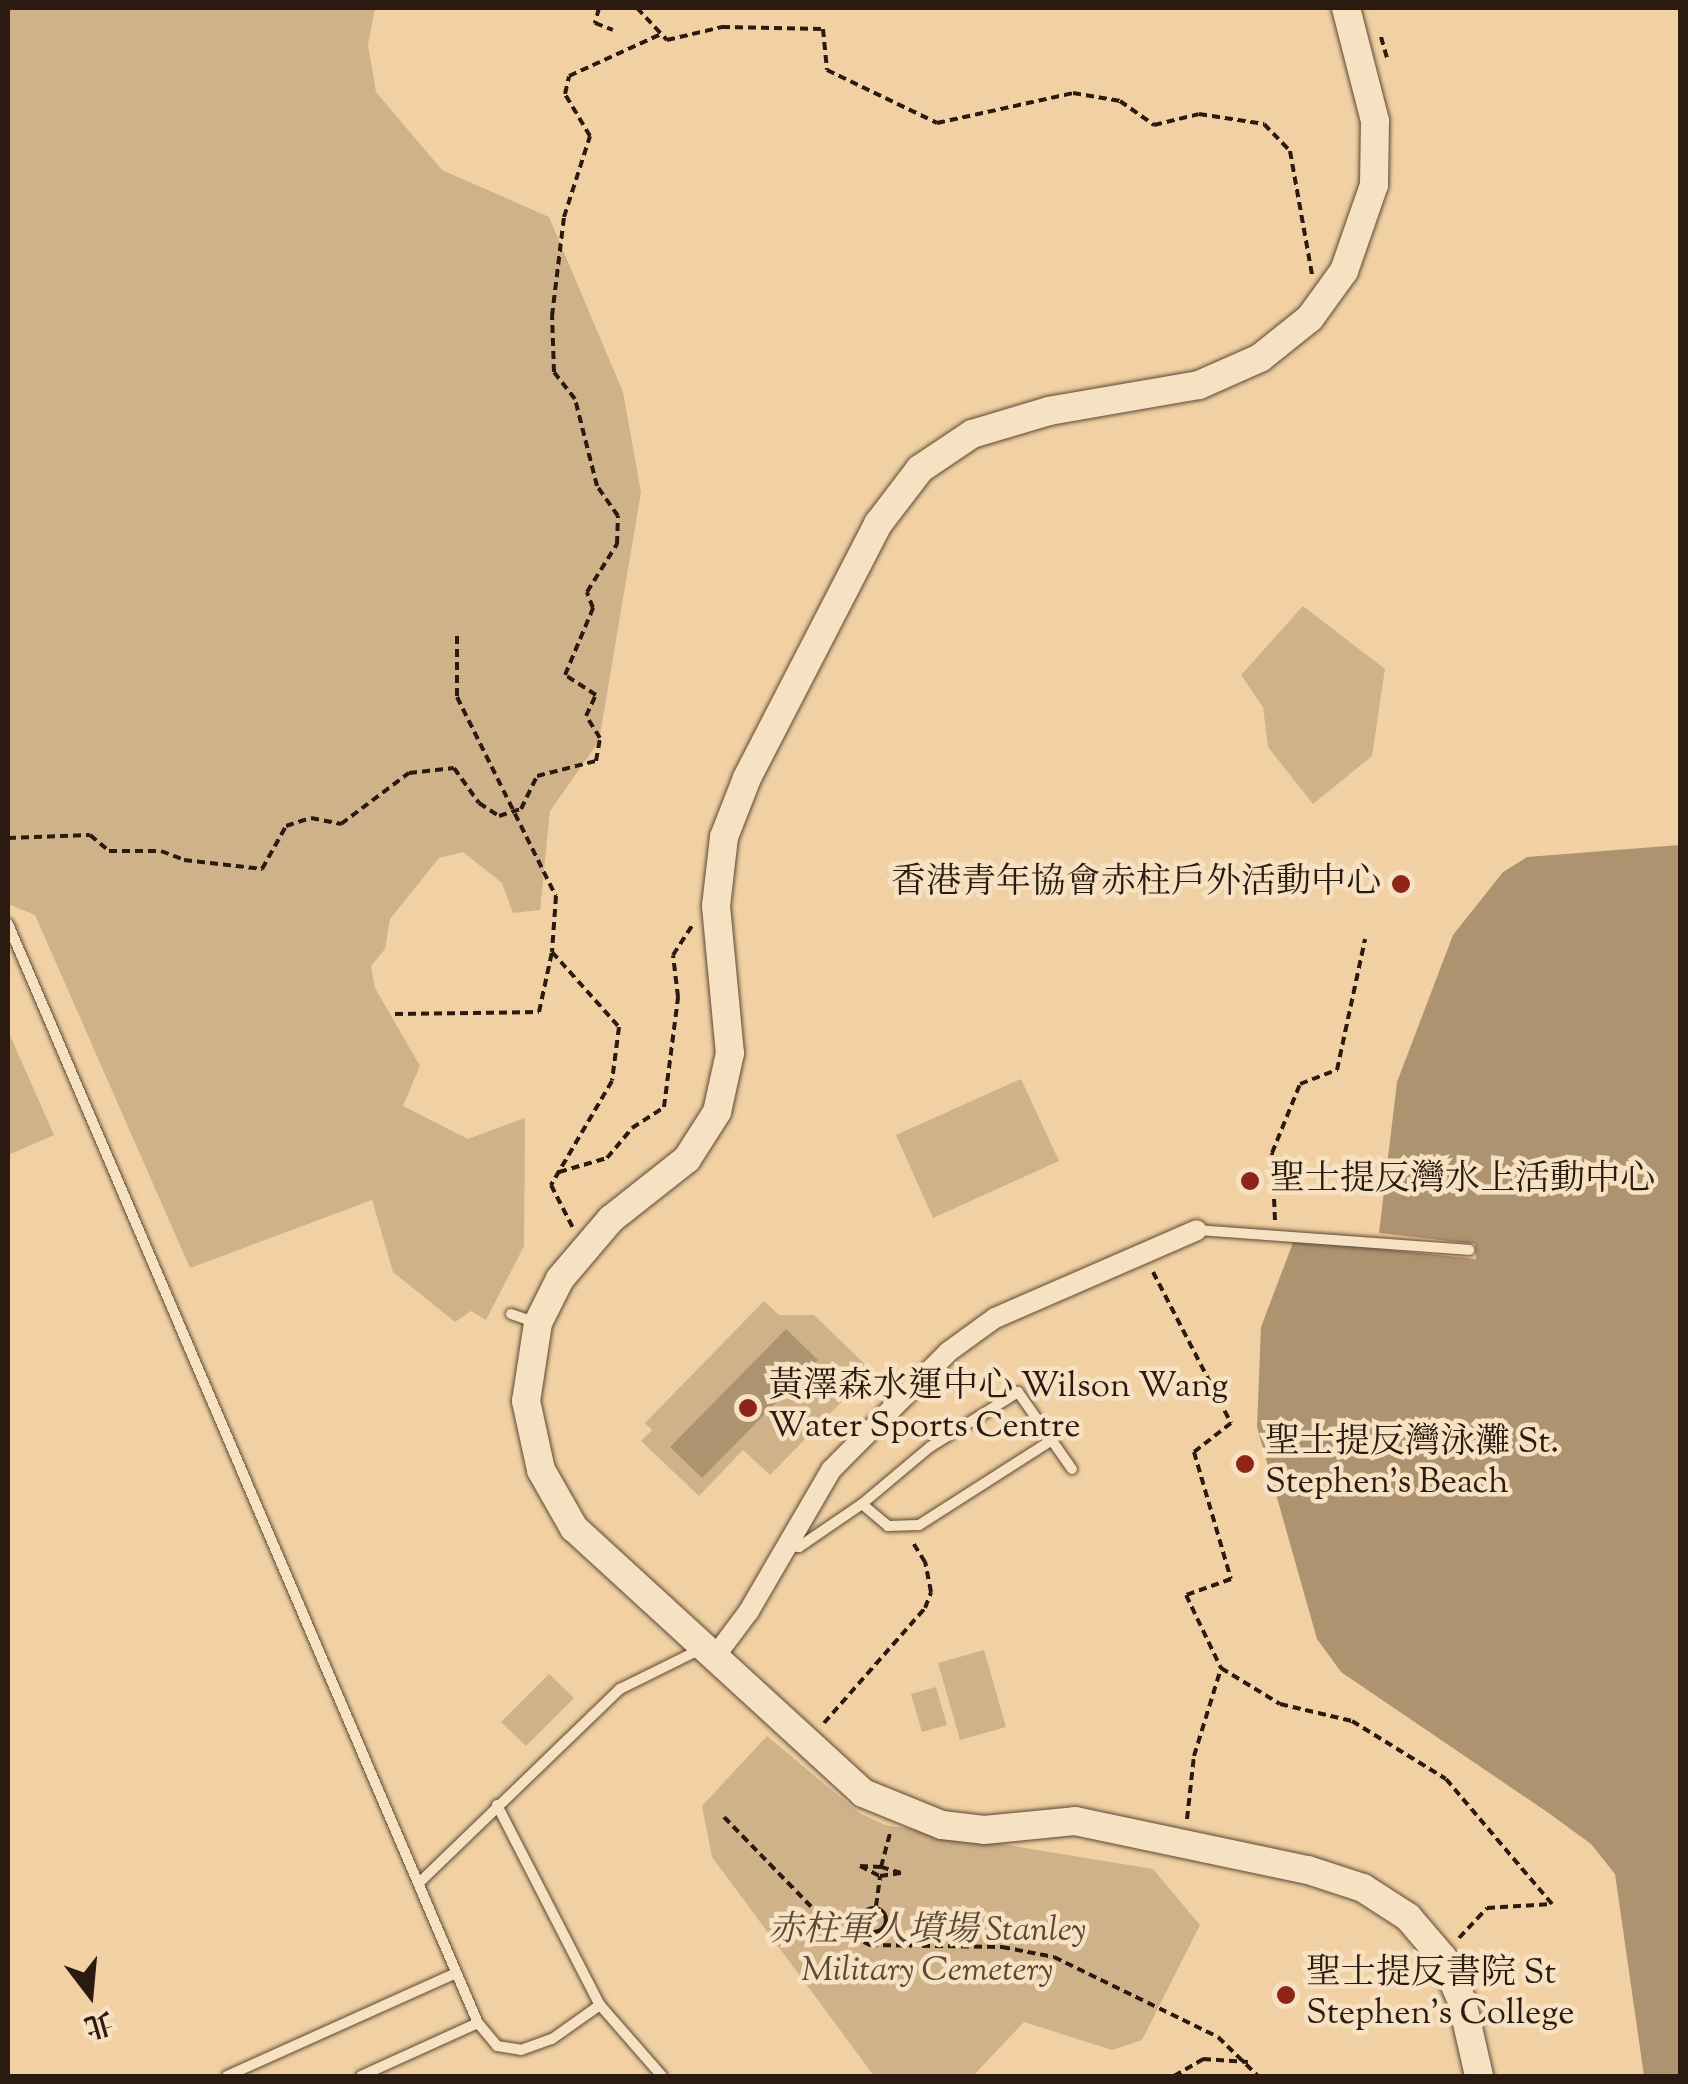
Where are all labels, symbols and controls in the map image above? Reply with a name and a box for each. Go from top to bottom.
place label: 香港青年協會赤柱戶外活動中心 [891,863,1381,905]
marker: 香港青年協會赤柱戶外活動中心 [1390,873,1412,895]
place label: 聖士提反灣水上活動中心 [1270,1160,1655,1202]
marker: 聖士提反灣水上活動中心 [1239,1170,1261,1192]
place label: 黃澤森水運中心 Wilson Wang Water Sports Centre [768,1367,1228,1449]
marker: 黃澤森水運中心 Wilson Wang Water Sports Centre [737,1397,759,1419]
place label: 聖士提反灣泳灘 St. Stephen's Beach [1265,1423,1559,1505]
marker: 聖士提反灣泳灘 St. Stephen's Beach [1234,1453,1256,1475]
park label: 赤柱軍人墳場 Stanley Military Cemetery [768,1911,1086,1993]
north arrow [40,1944,140,2044]
place label: 聖士提反書院 St Stephen's College [1306,1954,1575,2036]
marker: 聖士提反書院 St Stephen's College [1275,1984,1297,2006]
text: 北 [79,2000,117,2046]

